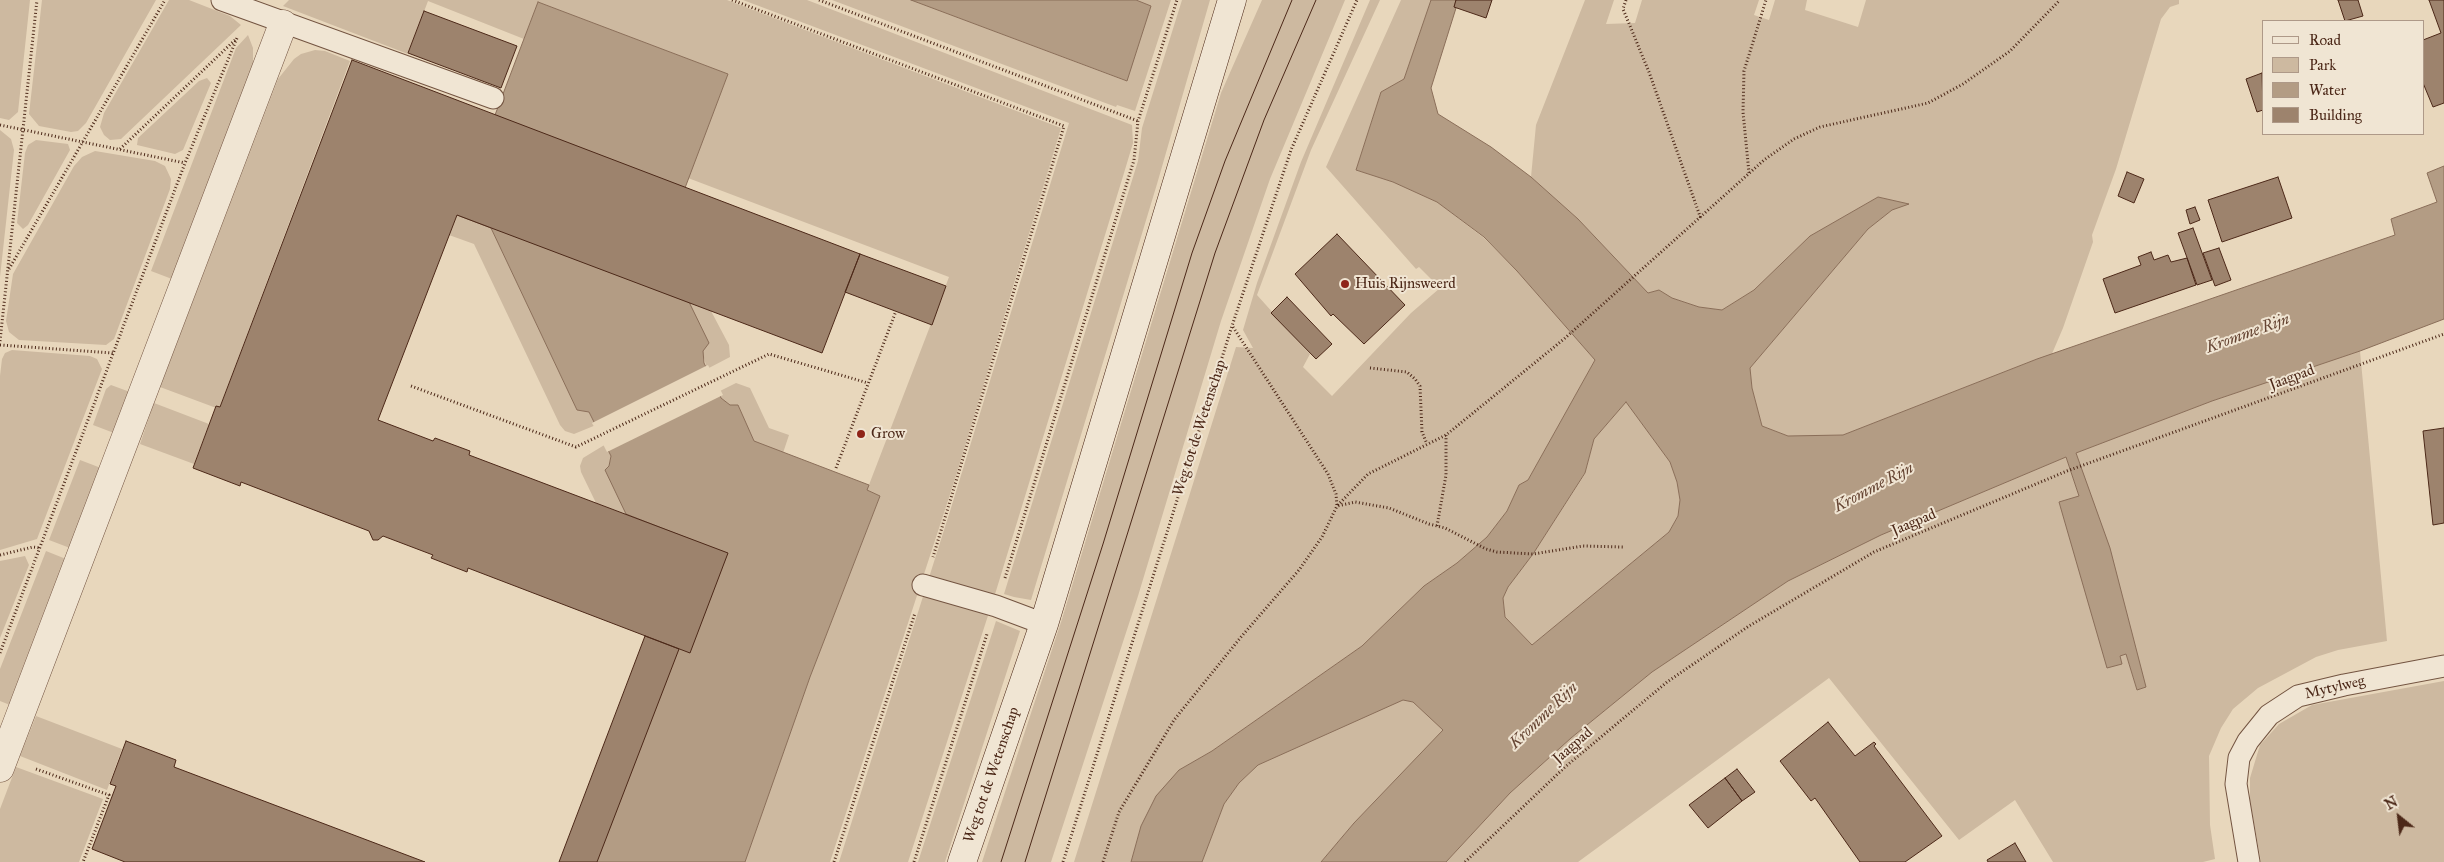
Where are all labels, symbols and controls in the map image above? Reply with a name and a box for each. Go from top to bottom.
legend [2262,20,2424,135]
text: Road [2309,31,2341,49]
text: Park [2309,56,2336,74]
text: Water [2309,81,2346,99]
text: Building [2309,106,2362,124]
place label: Huis Rijnsweerd [1355,275,1456,293]
marker: Huis Rijnsweerd [1339,278,1351,290]
water label: Kromme Rijn [2204,310,2292,358]
street label: Weg tot de Wetenschap [1169,358,1231,498]
street label: Jaagpad [2267,362,2317,394]
place label: Grow [871,425,905,443]
marker: Grow [855,428,867,440]
water label: Kromme Rijn [1831,459,1917,517]
street label: Jaagpad [1889,506,1939,540]
street label: Mytylweg [2303,672,2367,704]
water label: Kromme Rijn [1506,679,1582,753]
street label: Weg tot de Wetenschap [960,705,1024,845]
street label: Jaagpad [1549,724,1597,768]
north arrow [2374,792,2424,842]
text: N [2382,793,2401,814]

